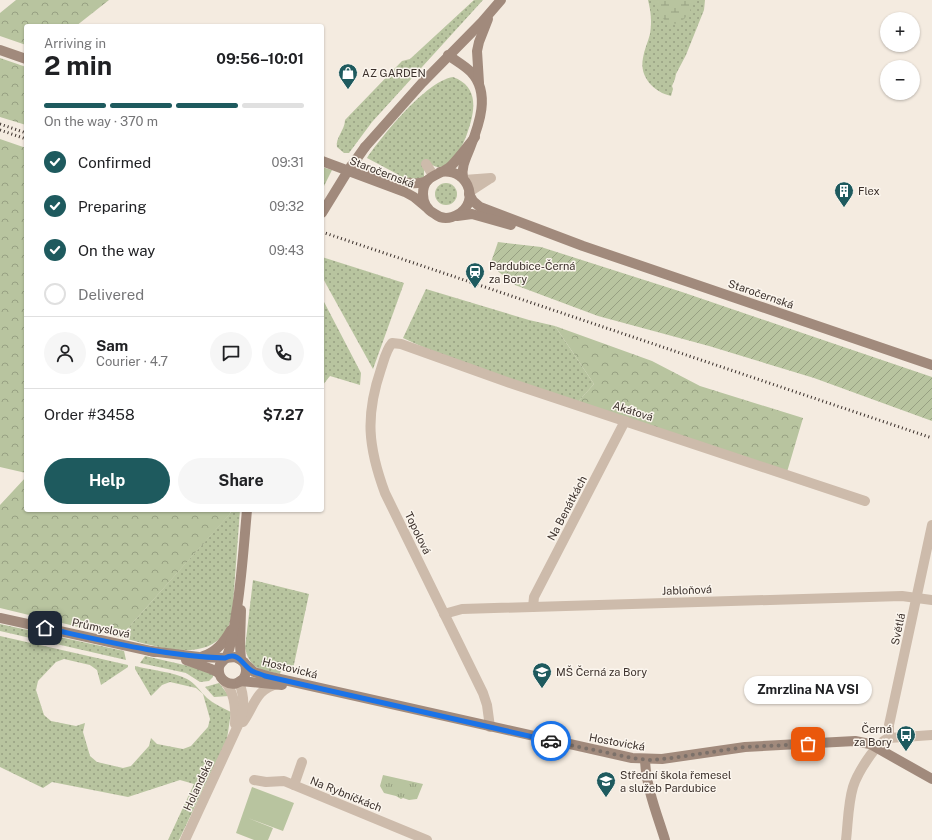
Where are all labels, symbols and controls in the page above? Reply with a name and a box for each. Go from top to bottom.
map controls [880,12,920,100]
button: + [880,12,920,52]
text: Arriving in [44,36,106,51]
text: 2 min [44,50,112,81]
text: 09:56–10:01 [216,50,304,67]
button: − [880,60,920,100]
shop icon: AZ GARDEN [337,62,359,90]
place label: AZ GARDEN [362,67,426,79]
text: On the way · 370 m [44,114,158,129]
icon: check [44,151,66,173]
text: Confirmed [78,154,151,171]
street label: Staročernská [348,154,416,190]
text: 09:31 [272,155,304,170]
building icon: Flex [833,180,855,208]
place label: Flex [858,185,880,197]
icon: check [44,195,66,217]
text: Preparing [78,198,147,215]
text: 09:32 [269,199,304,214]
icon: check [44,239,66,261]
text: On the way [78,242,155,259]
text: 09:43 [269,243,304,258]
place label: Pardubice-Černá za Bory [489,259,575,285]
station icon: Pardubice-Černá za Bory [464,261,486,289]
street label: Staročernská [727,277,795,311]
text: Delivered [78,286,144,303]
button: person [44,332,86,374]
button: chat [210,332,252,374]
button: phone [262,332,304,374]
text: Sam [96,337,128,354]
text: Courier · 4.7 [96,354,168,369]
street label: Akátová [611,399,655,423]
text: Order #3458 [44,406,135,423]
text: $7.27 [263,406,304,423]
button: Help [44,458,170,504]
button: Share [178,458,304,504]
street label: Na Benátkách [545,474,589,542]
street label: Topolová [403,510,433,556]
street label: Jabloňová [662,583,712,597]
pin [28,611,62,645]
street label: Světlá [889,612,907,646]
street label: Průmyslová [71,616,131,640]
icon: home [34,617,56,639]
street label: Hostovická [261,655,319,681]
school or university icon: MŠ Černá za Bory [531,661,553,689]
place label: MŠ Černá za Bory [556,665,647,678]
callout: Zmrzlina NA VSI [744,676,872,704]
text: Zmrzlina NA VSI [757,682,859,697]
courier [531,721,571,761]
place label: Černá za Bory [854,722,892,748]
bus stop icon: Černá za Bory [895,724,917,752]
pin [791,727,825,761]
icon: car [540,730,562,752]
street label: Hostovická [588,731,646,753]
icon: bag [797,733,819,755]
street label: Holandská [181,758,215,812]
place label: Střední škola řemesel a služeb Pardubice [620,769,731,794]
school or university icon: Střední škola řemesel a služeb Pardubice [595,770,617,798]
street label: Na Rybníčkách [308,774,384,814]

